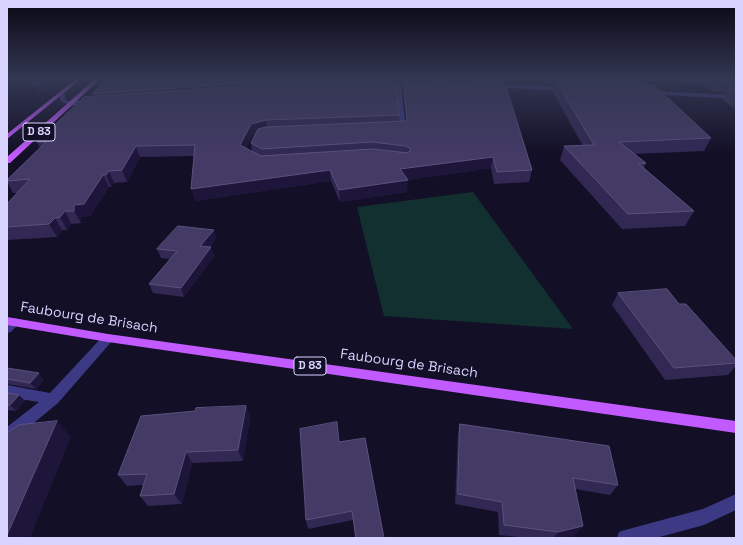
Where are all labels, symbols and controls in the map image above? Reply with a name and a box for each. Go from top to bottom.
road number: D 83 [23,123,55,141]
street label: Faubourg de Brisach [19,299,159,337]
street label: Faubourg de Brisach [339,346,479,382]
road number: D 83 [294,357,326,375]

